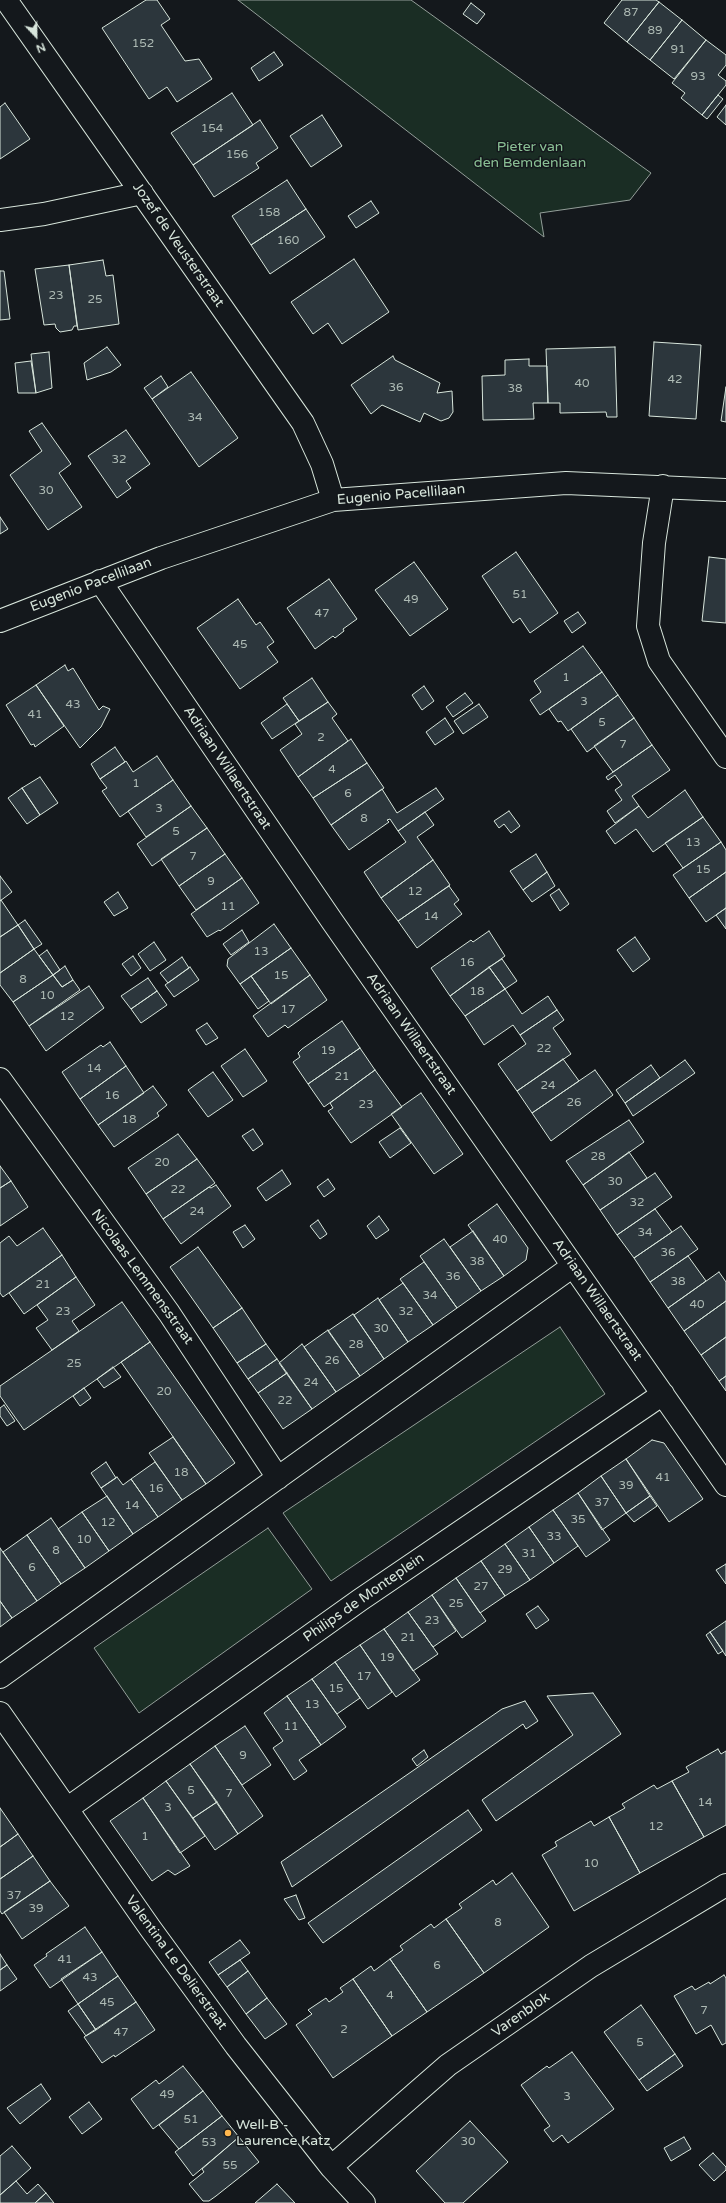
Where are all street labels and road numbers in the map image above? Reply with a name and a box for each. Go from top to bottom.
street label: Jozef de Veusterstraat [129,179,227,311]
street label: Eugenio Pacellilaan [336,481,466,509]
street label: Eugenio Pacellilaan [28,554,154,616]
street label: Adriaan Willaertstraat [179,703,275,833]
street label: Adriaan Willaertstraat [362,970,460,1098]
street label: Nicolaas Lemmensstraat [87,1206,197,1348]
street label: Adriaan Willaertstraat [548,1236,646,1364]
street label: Philips de Monteplein [300,1550,428,1646]
street label: Valentina Le Delierstraat [122,1893,230,2033]
street label: Varenblok [489,1989,553,2041]

